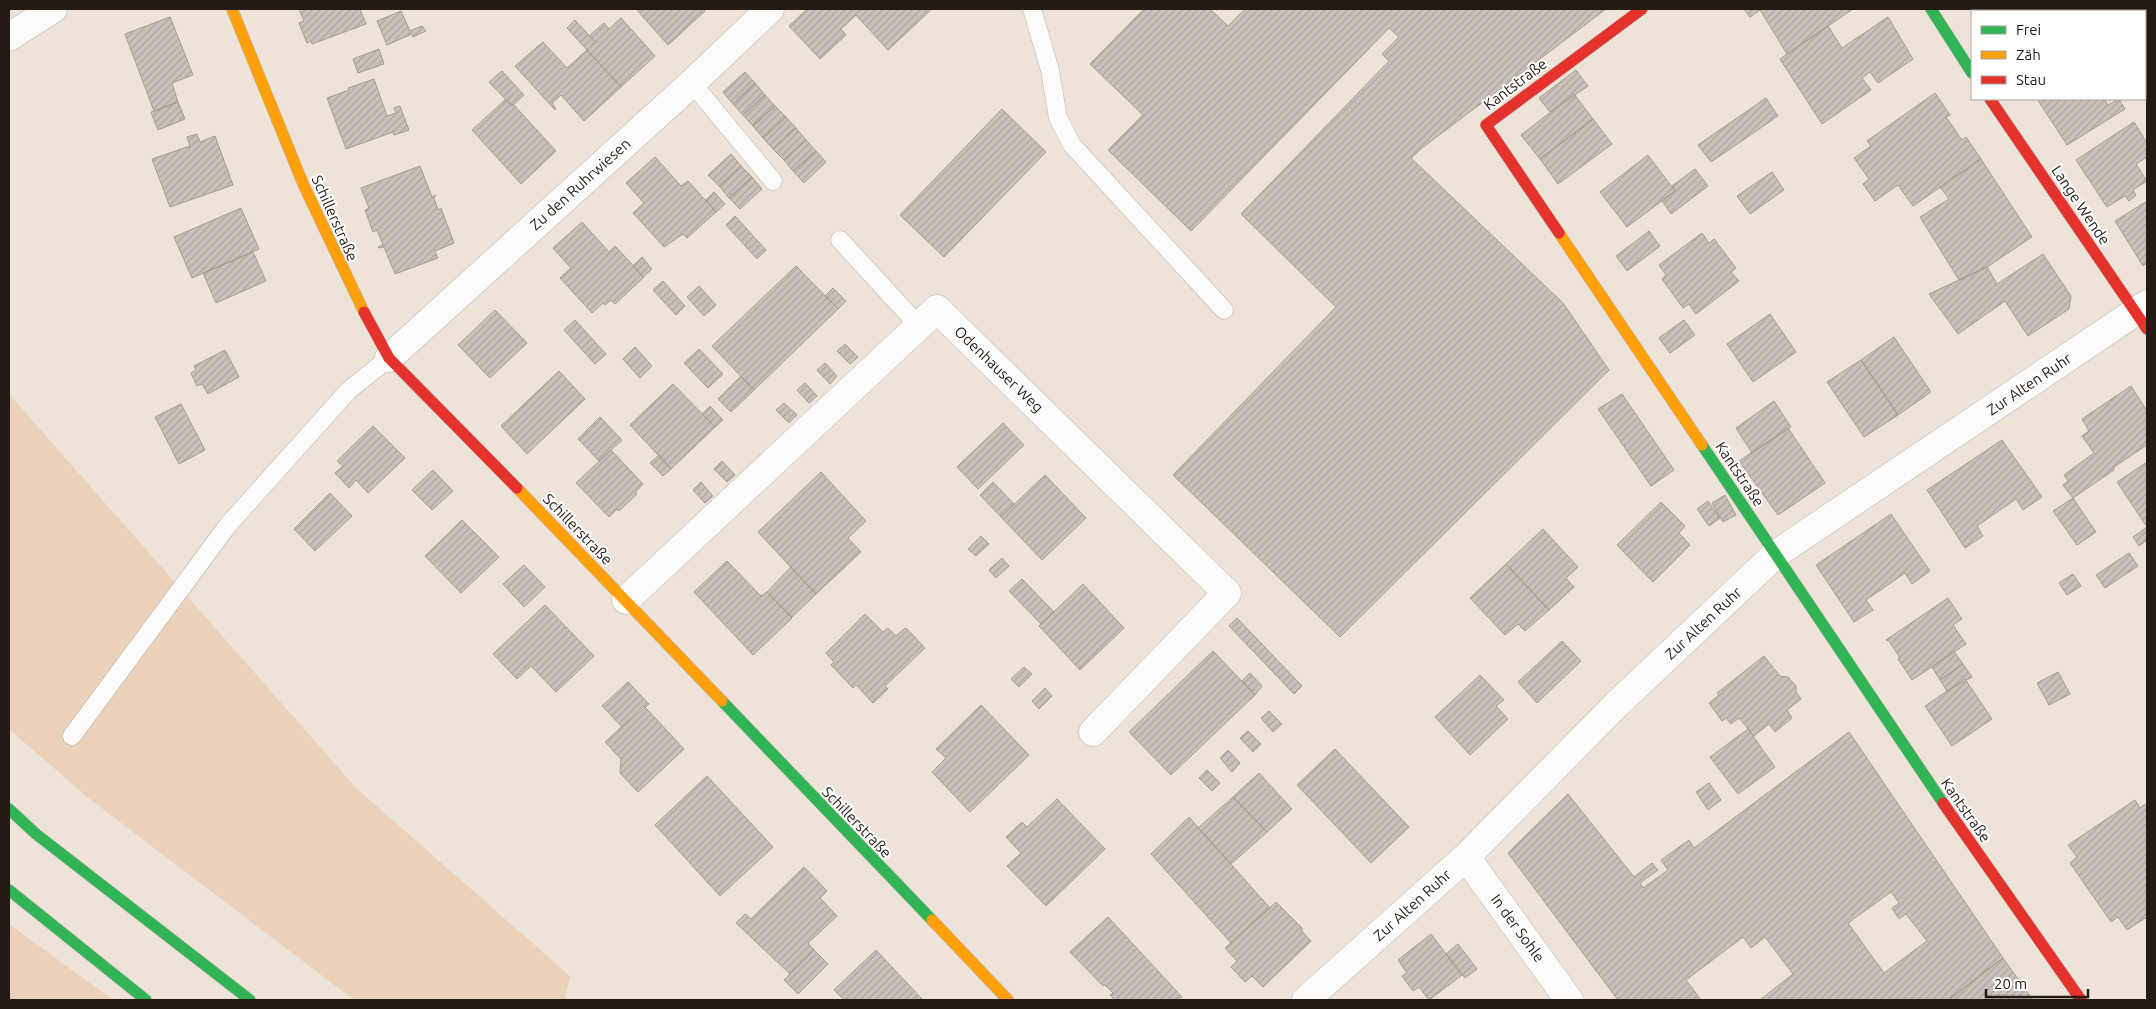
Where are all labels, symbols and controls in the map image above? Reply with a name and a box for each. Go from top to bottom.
legend [1971,10,2146,100]
text: Frei [2016,21,2041,38]
text: Zäh [2016,46,2041,63]
street label: Kantstraße [1480,55,1550,113]
text: Stau [2016,71,2046,88]
street label: Zu den Ruhrwiesen [526,135,634,233]
street label: Lange Wende [2048,162,2114,248]
street label: Schillerstraße [309,173,361,263]
street label: Odenhauser Weg [951,322,1047,416]
street label: Zur Alten Ruhr [1984,349,2075,418]
street label: Kantstraße [1712,438,1768,510]
street label: Schillerstraße [540,490,616,568]
street label: Zur Alten Ruhr [1661,583,1745,663]
street label: Kantstraße [1938,775,1994,845]
street label: Schillerstraße [819,783,895,861]
street label: Zur Alten Ruhr [1370,866,1454,944]
street label: In der Sohle [1488,891,1548,965]
scale bar [1986,966,2088,998]
text: 20 m [1994,975,2027,992]

